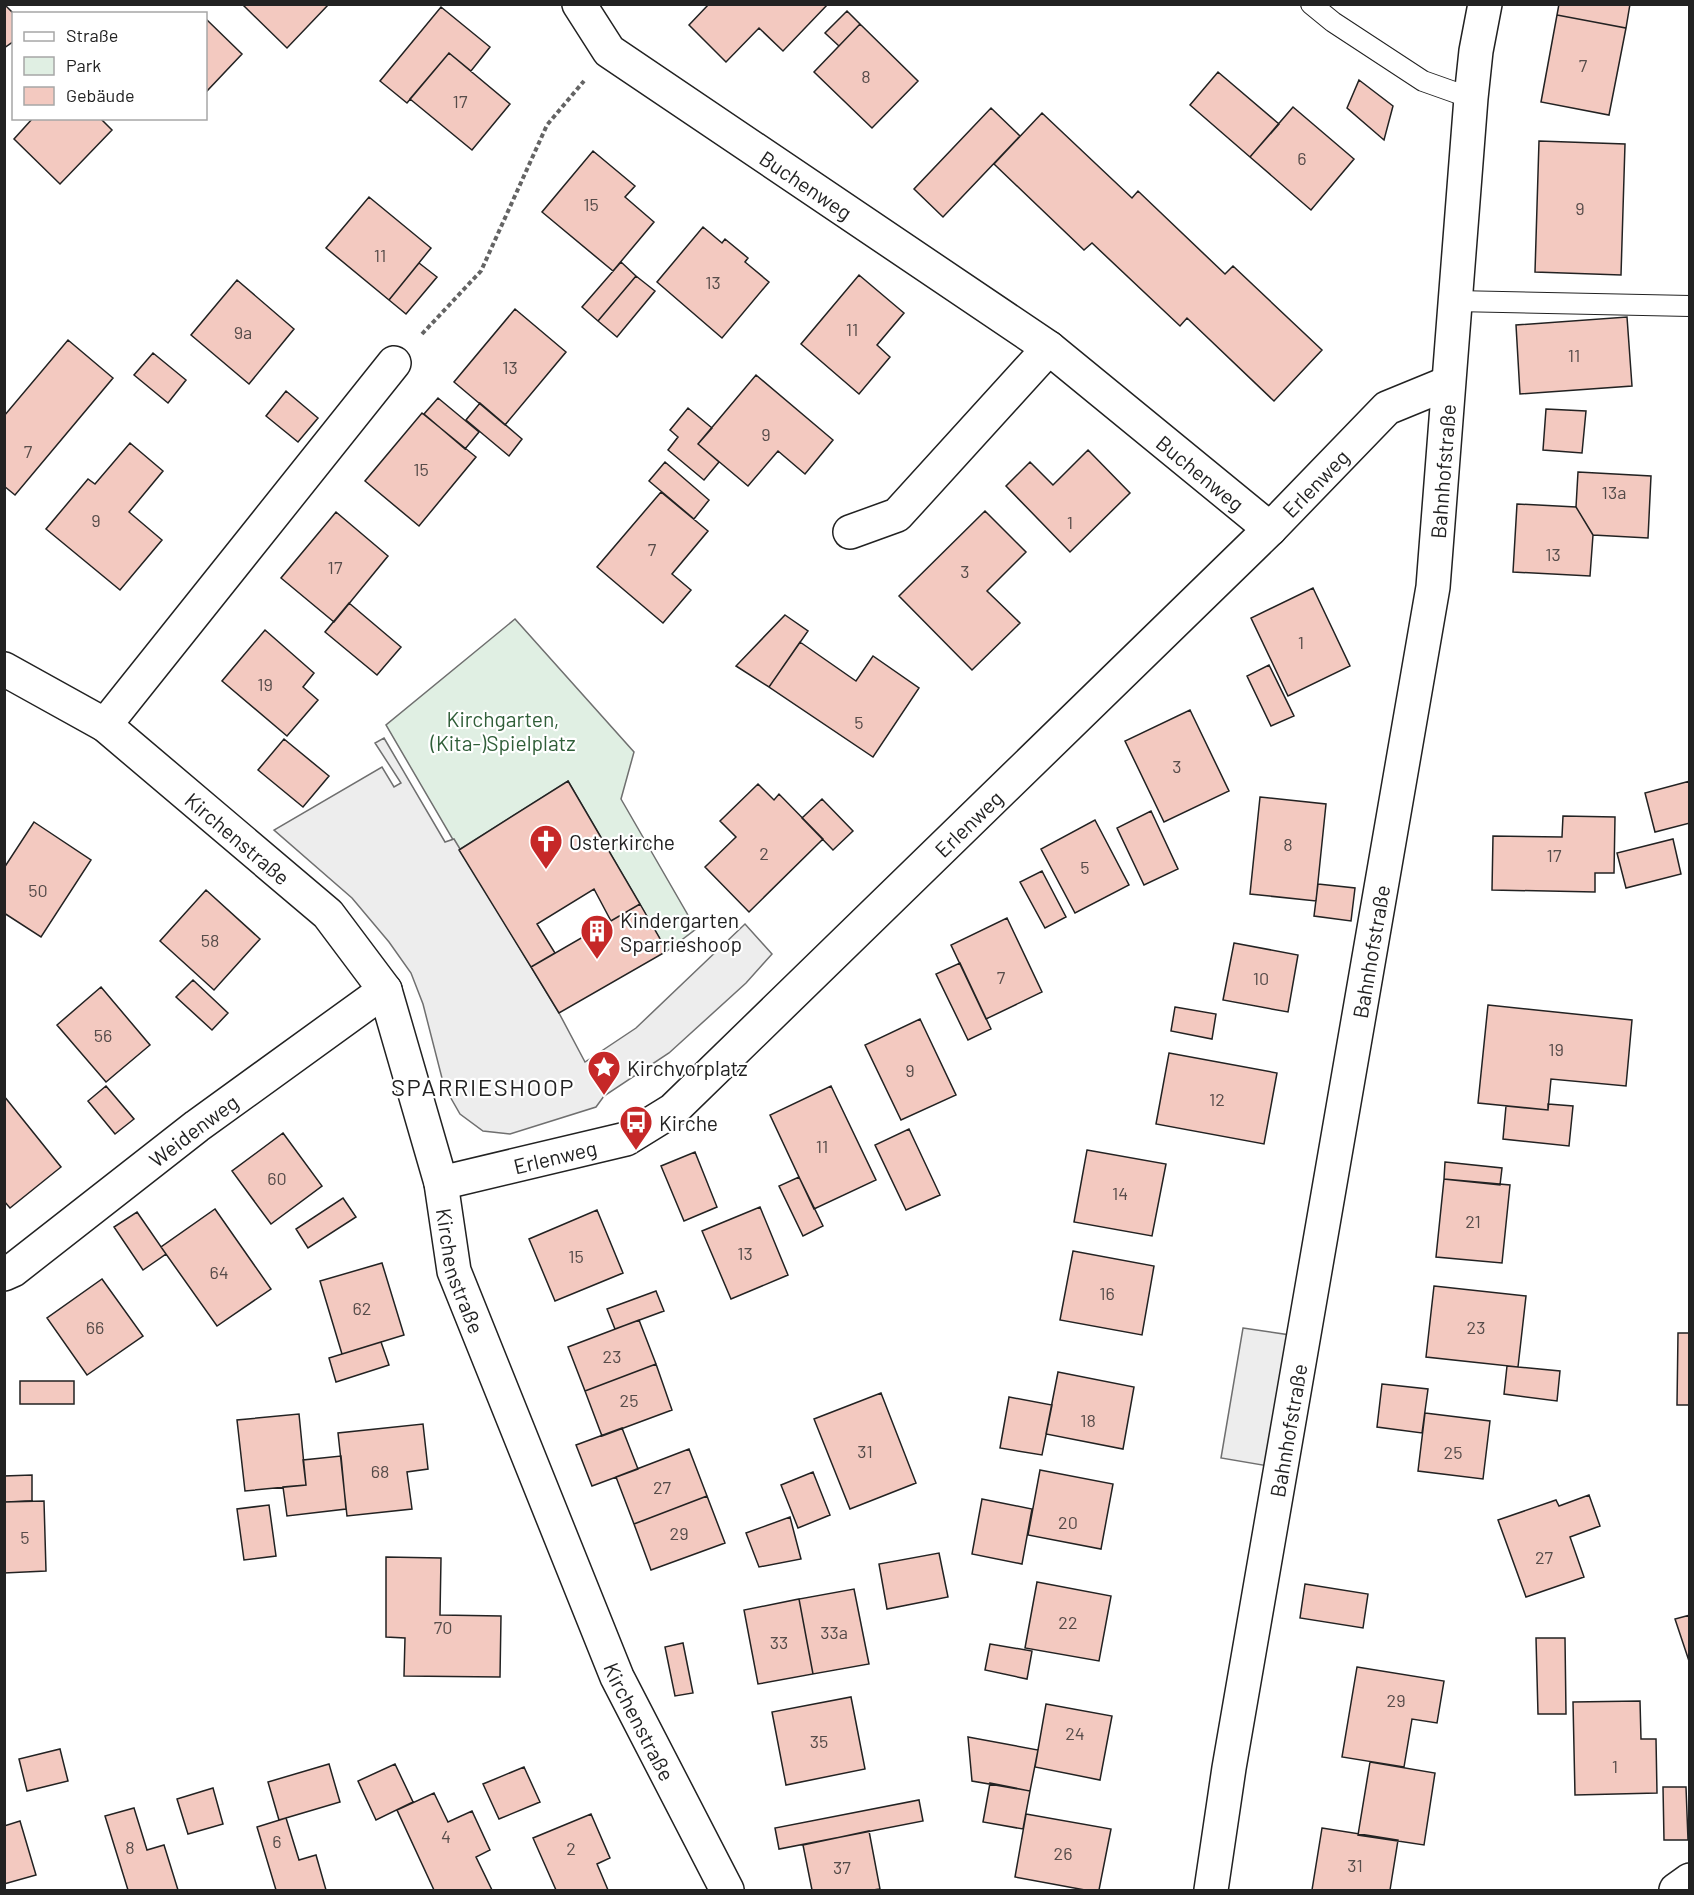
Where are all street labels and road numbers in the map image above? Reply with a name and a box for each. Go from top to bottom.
street label: Buchenweg [756,144,857,224]
street label: Bahnhofstraße [1424,403,1460,539]
street label: Buchenweg [1152,429,1250,516]
street label: Erlenweg [1276,443,1353,522]
street label: Erlenweg [929,784,1007,861]
street label: Kirchenstraße [181,786,296,889]
street label: Bahnhofstraße [1346,883,1394,1020]
street label: Weidenweg [144,1088,242,1172]
street label: Erlenweg [511,1134,599,1178]
street label: Kirchenstraße [432,1206,490,1337]
street label: Bahnhofstraße [1264,1362,1311,1499]
street label: Kirchenstraße [600,1659,681,1784]

